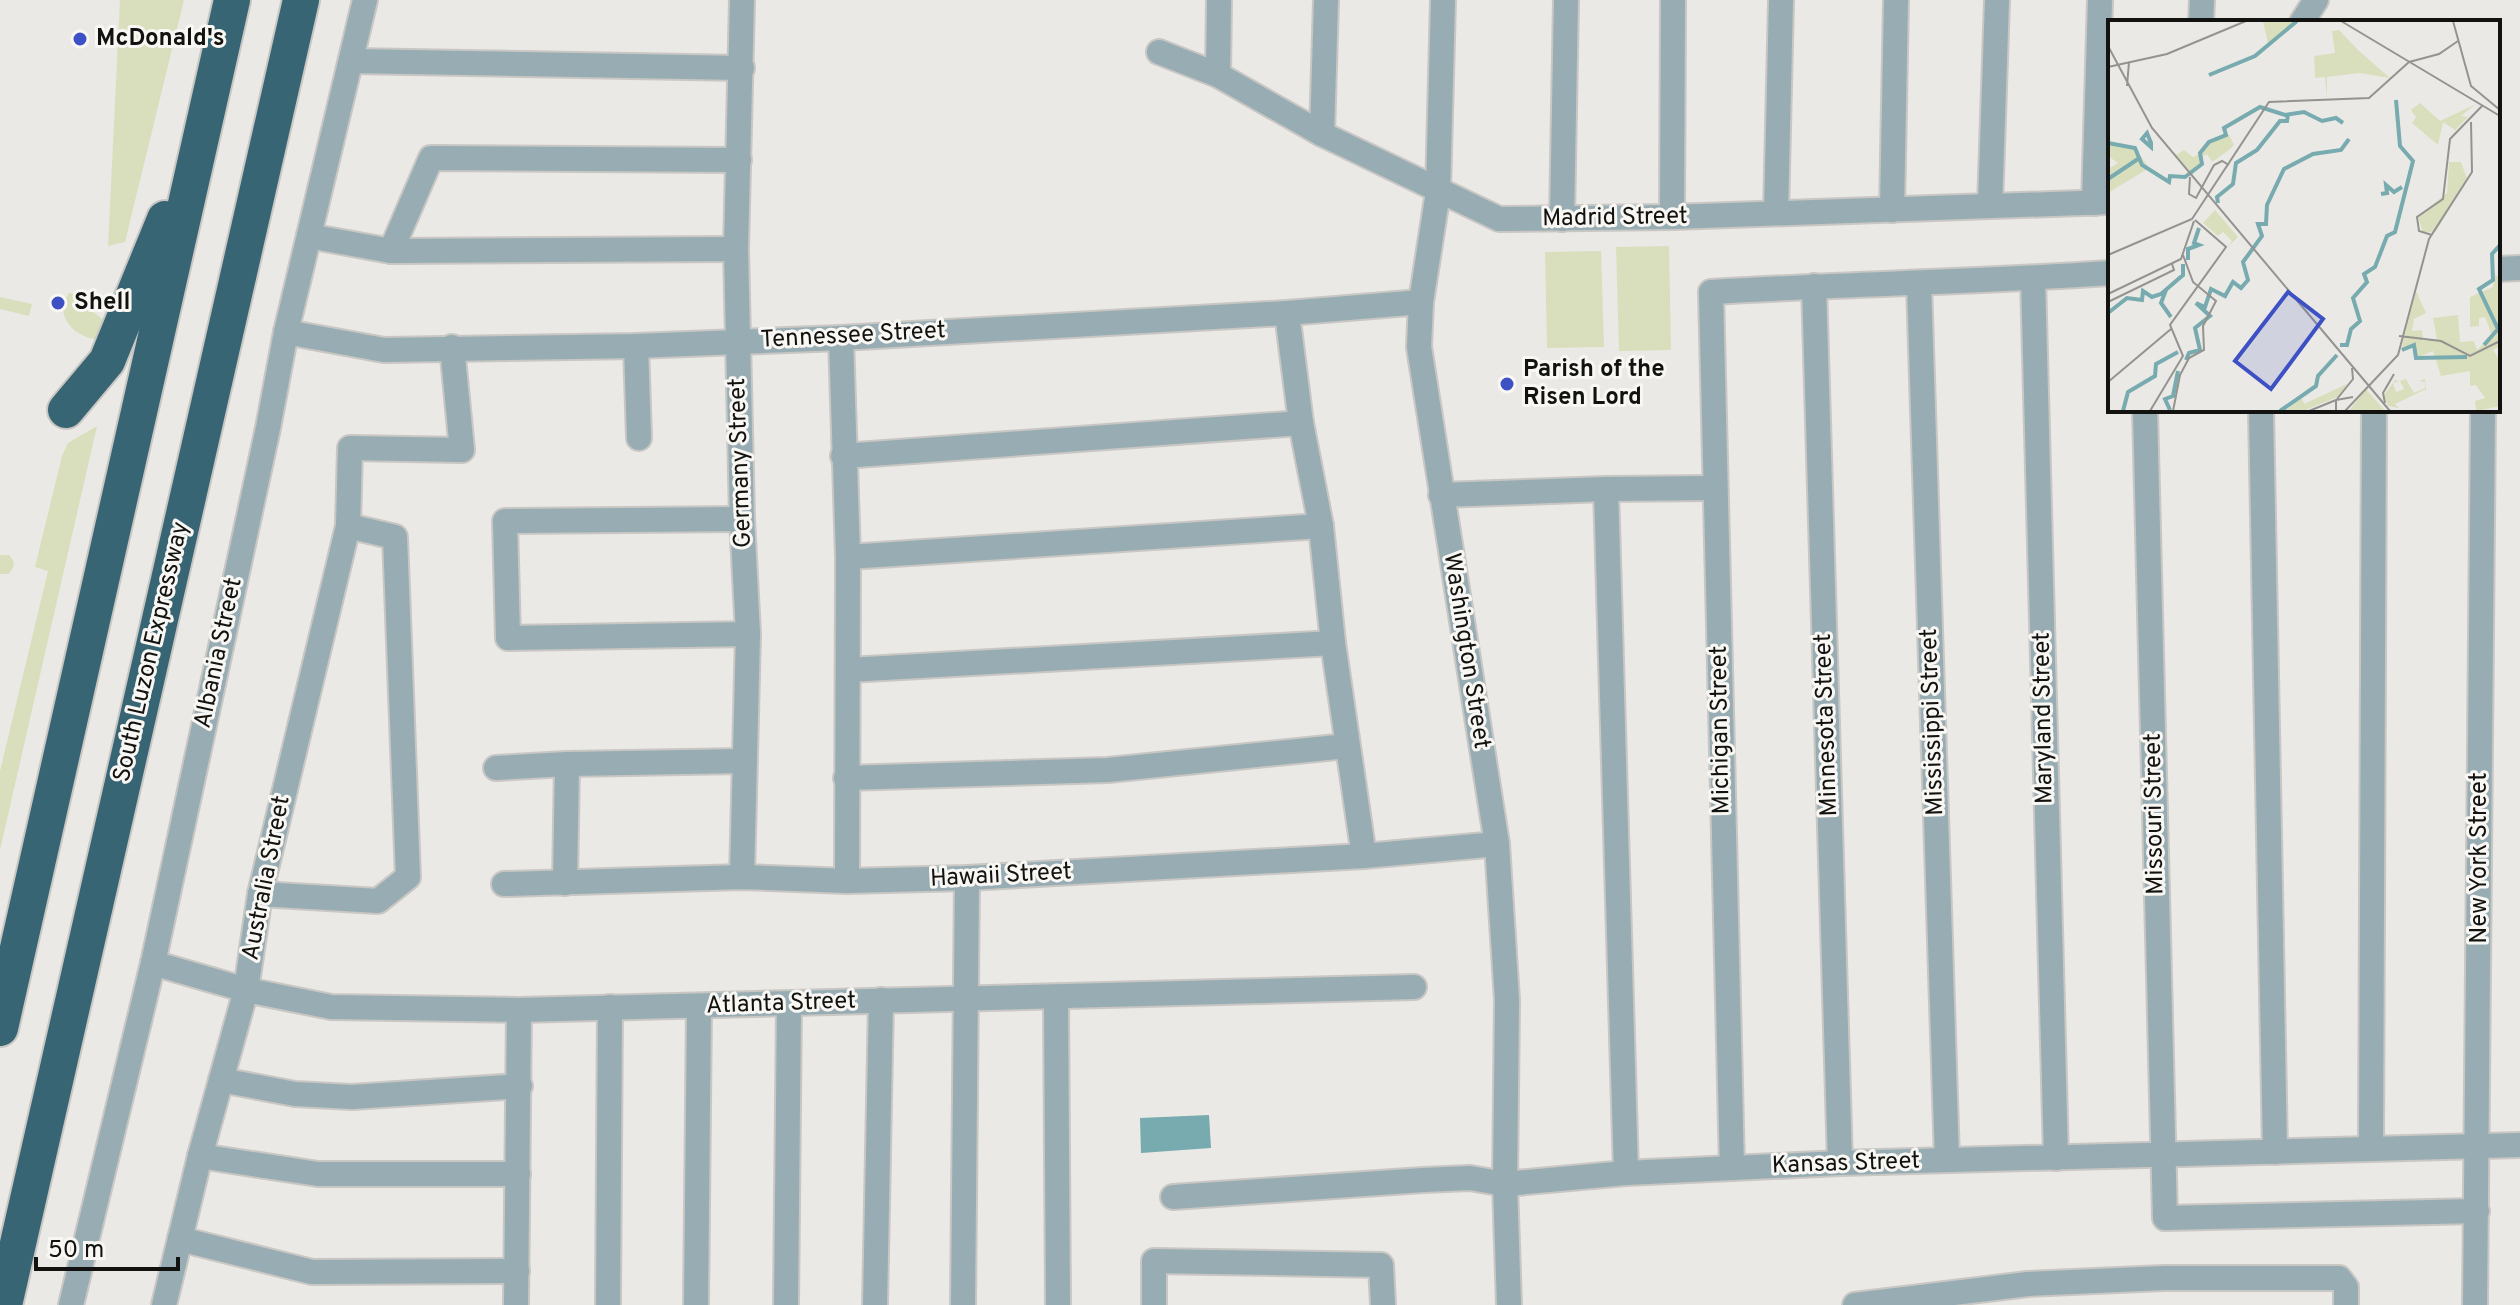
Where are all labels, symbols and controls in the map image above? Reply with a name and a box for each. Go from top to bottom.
inset map [2108,20,2500,412]
place label: McDonald's [96,24,225,54]
marker: McDonald's [71,30,89,48]
street label: Madrid Street [1542,202,1688,234]
place label: Shell [74,288,130,318]
marker: Shell [49,294,67,312]
street label: Tennessee Street [760,316,946,356]
place label: Parish of the Risen Lord [1523,355,1665,413]
marker: Parish of the Risen Lord [1498,375,1516,393]
street label: Germany Street [723,377,759,549]
street label: South Luzon Expressway [107,519,197,785]
street label: Washington Street [1436,551,1496,751]
street label: Albania Street [188,575,250,731]
street label: Mississippi Street [1915,628,1951,816]
street label: Maryland Street [2028,632,2060,804]
street label: Minnesota Street [1809,633,1845,817]
street label: Michigan Street [1705,645,1737,815]
street label: Missouri Street [2139,733,2171,895]
street label: New York Street [2465,772,2495,944]
street label: Australia Street [236,793,298,963]
street label: Hawaii Street [929,857,1073,895]
street label: Atlanta Street [705,986,857,1022]
street label: Kansas Street [1771,1146,1921,1182]
scale bar [36,1221,178,1271]
text: 50 m [48,1236,104,1266]

